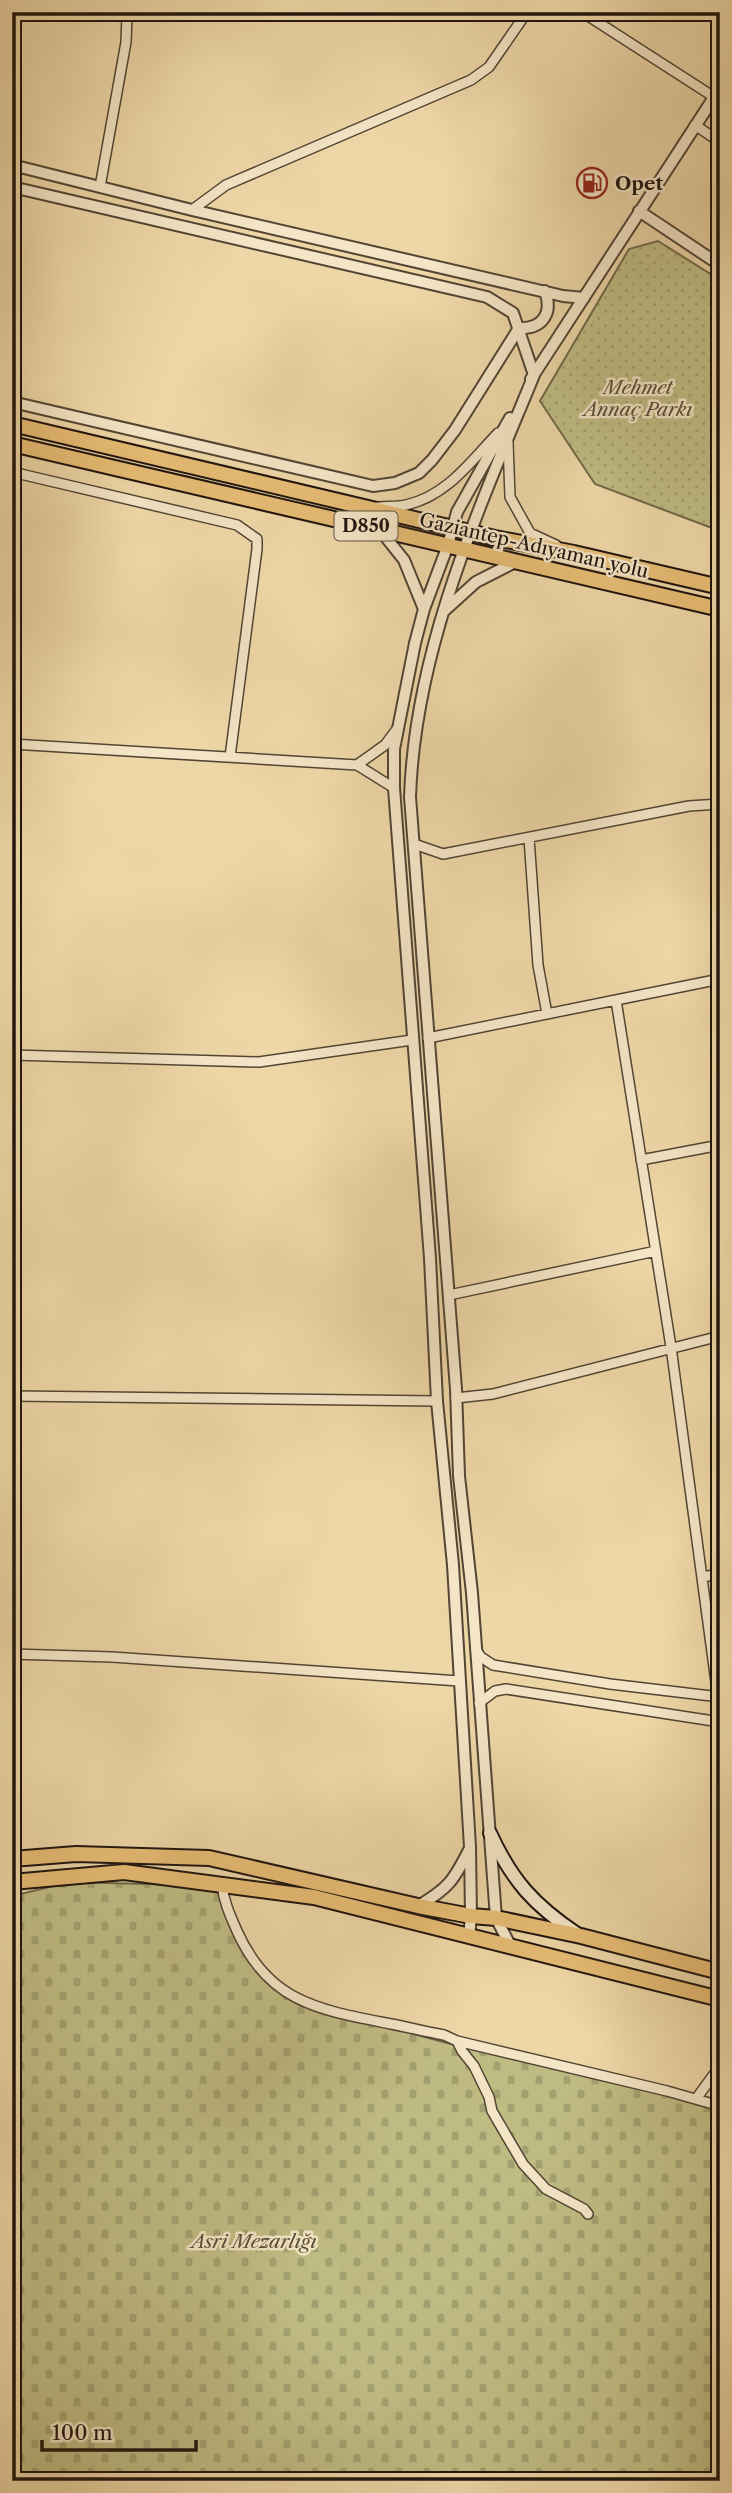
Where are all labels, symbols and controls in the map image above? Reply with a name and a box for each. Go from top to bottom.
fuel station icon: Opet [575,166,609,200]
place label: Opet [615,172,663,195]
park label: Mehmet Annaç Parkı [581,376,692,421]
street label: Gaziantep-Adıyaman yolu [417,508,651,583]
road number: D850 [334,512,398,540]
park label: Asri Mezarlığı [188,2230,317,2253]
scale bar [42,2409,196,2453]
text: 100 m [52,2420,113,2445]

